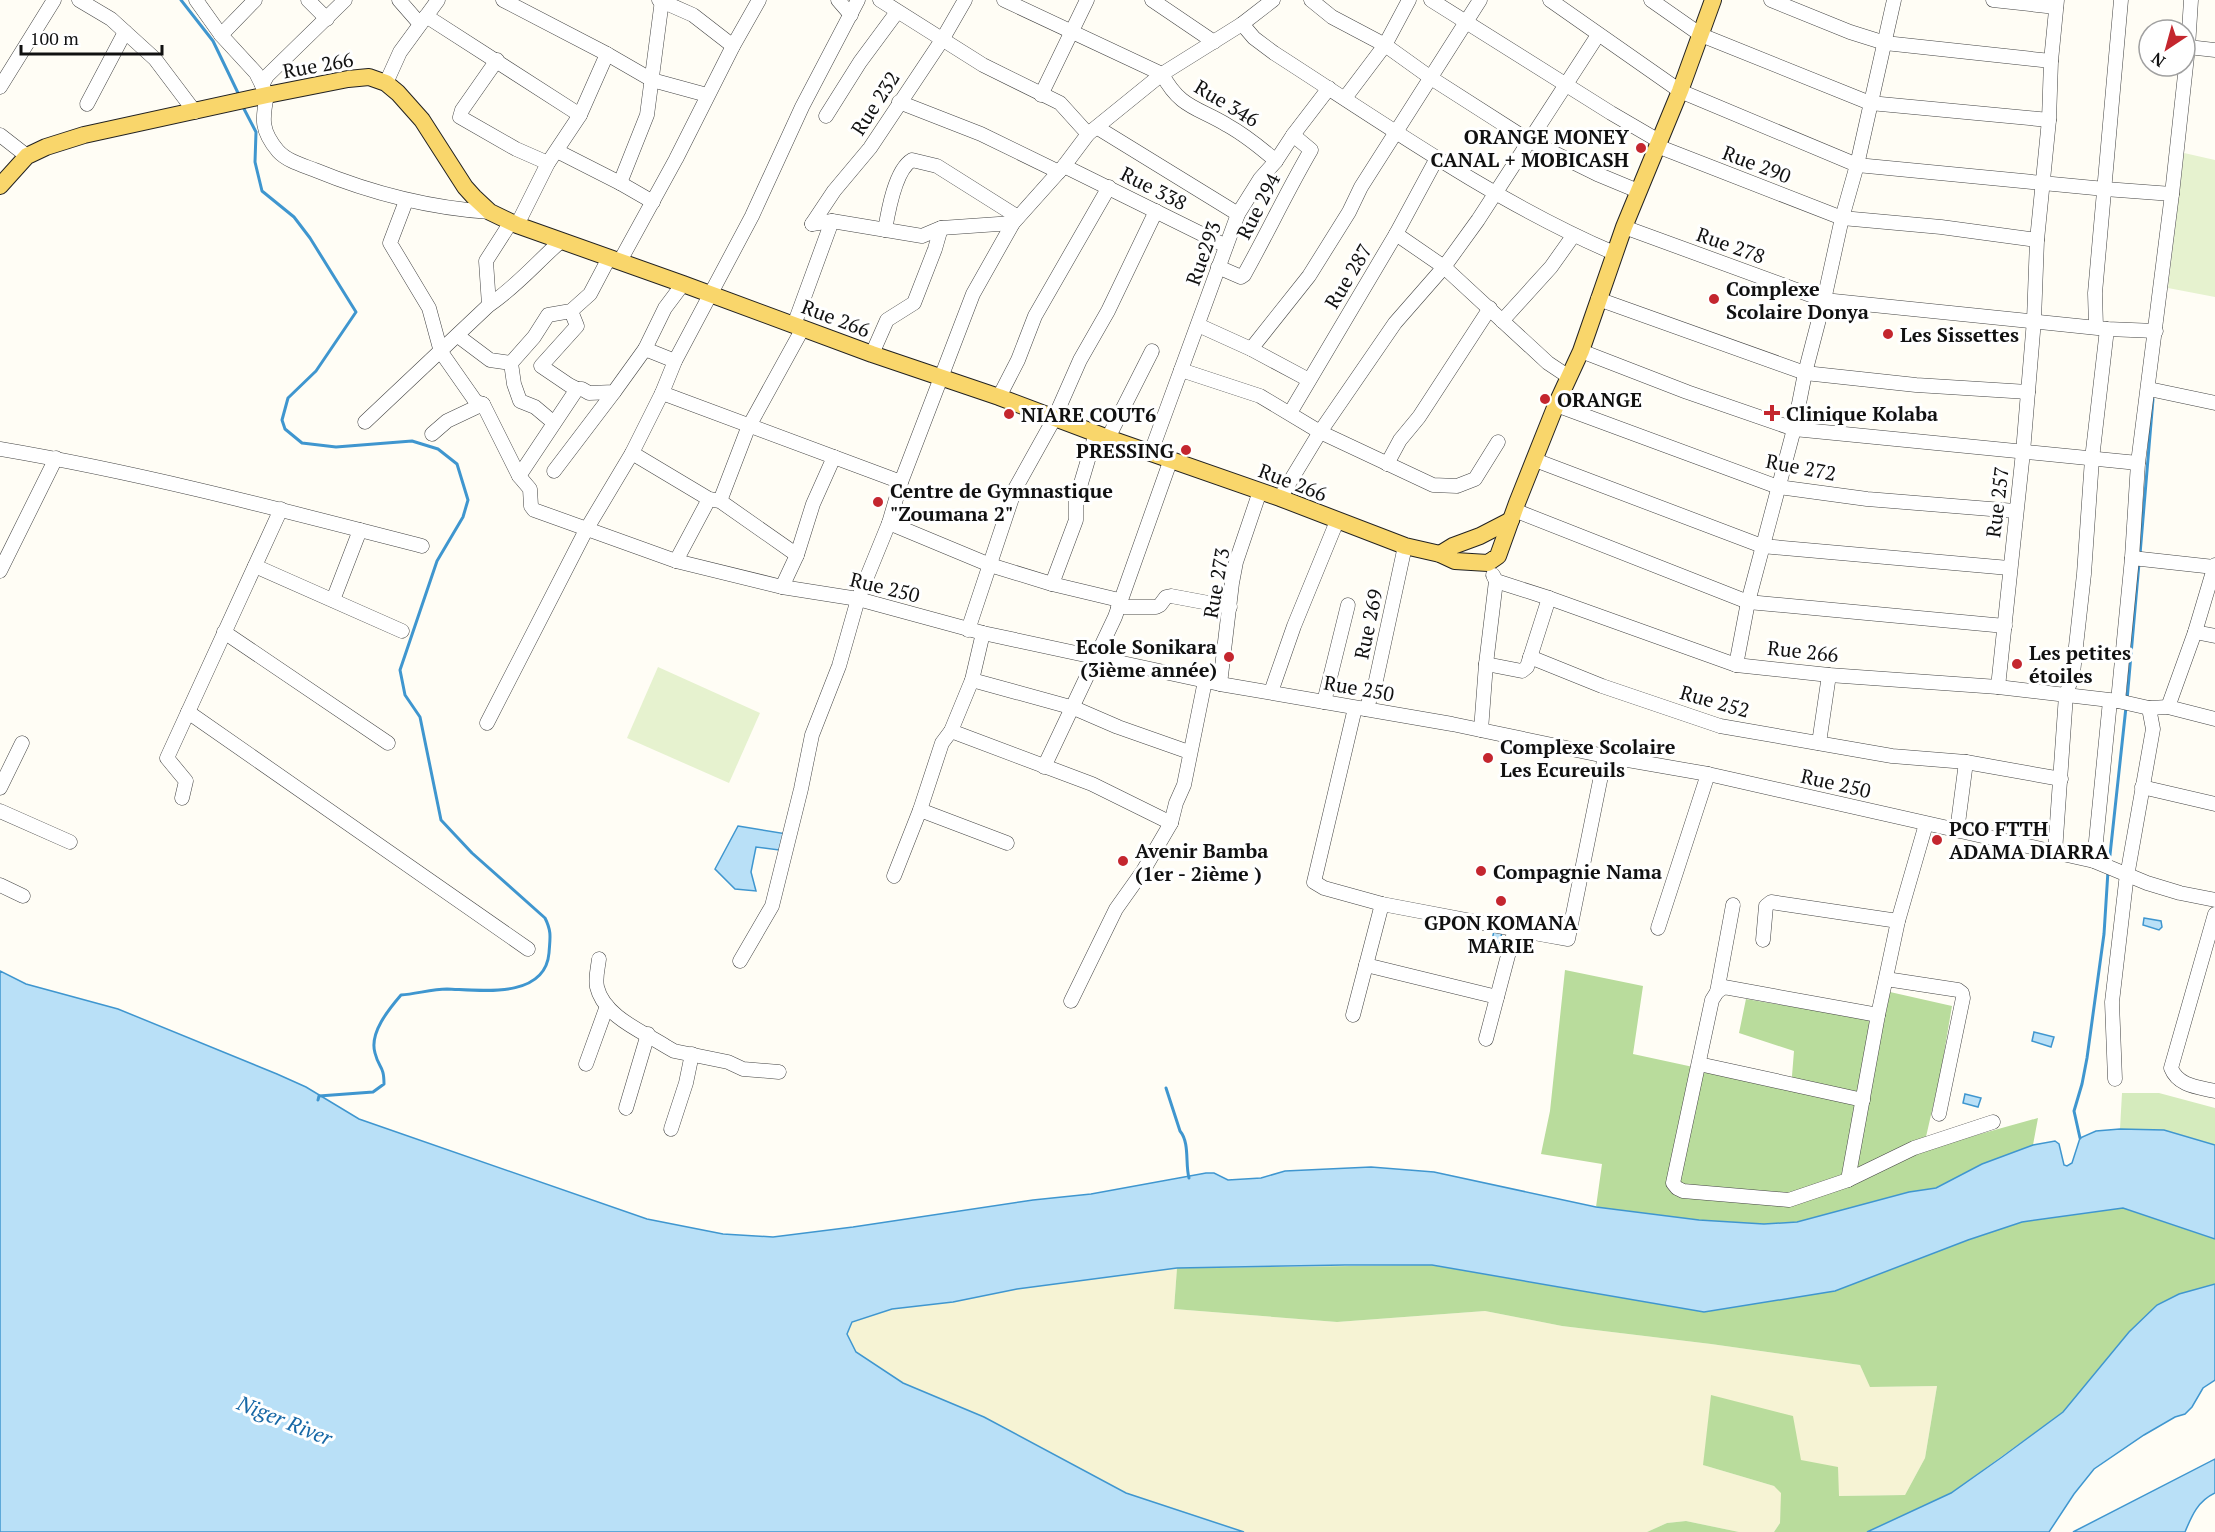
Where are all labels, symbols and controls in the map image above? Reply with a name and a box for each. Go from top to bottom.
scale bar [21,18,162,56]
north arrow [2137,18,2197,78]
text: 100 m [30,26,79,50]
street label: Rue 266 [281,45,356,84]
text: N [2147,48,2170,73]
street label: Rue 232 [844,66,906,140]
street label: Rue 346 [1190,73,1265,133]
place label: ORANGE MONEY CANAL + MOBICASH [1431,123,1629,173]
street label: Rue 290 [1719,139,1795,189]
marker: ORANGE MONEY CANAL + MOBICASH [1634,141,1648,155]
street label: Rue 338 [1116,160,1192,216]
street label: Rue 294 [1230,168,1286,244]
street label: Rue293 [1179,217,1227,289]
street label: Rue 278 [1693,220,1769,270]
street label: Rue 287 [1318,239,1378,313]
place label: Complexe Scolaire Donya [1726,275,1869,325]
marker: Complexe Scolaire Donya [1707,292,1721,306]
street label: Rue 266 [798,293,874,343]
place label: Les Sissettes [1900,321,2019,348]
marker: Les Sissettes [1881,327,1895,341]
place label: ORANGE [1557,386,1642,413]
marker: ORANGE [1538,392,1552,406]
place label: Clinique Kolaba [1786,400,1938,427]
place label: NIARE COUT6 [1021,401,1156,428]
marker: Clinique Kolaba [1763,404,1781,422]
marker: NIARE COUT6 [1002,407,1016,421]
place label: PRESSING [1076,437,1174,464]
marker: PRESSING [1179,443,1193,457]
street label: Rue 272 [1764,447,1838,487]
street label: Rue 266 [1255,457,1331,507]
street label: Rue 257 [1979,465,2015,539]
place label: Centre de Gymnastique "Zoumana 2" [890,477,1113,527]
marker: Centre de Gymnastique "Zoumana 2" [871,495,885,509]
street label: Rue 273 [1197,546,1235,620]
street label: Rue 250 [847,565,923,609]
street label: Rue 269 [1347,586,1389,662]
place label: Ecole Sonikara (3ième année) [1076,633,1217,683]
street label: Rue 266 [1766,634,1840,668]
place label: Les petites étoiles [2029,639,2131,689]
marker: Ecole Sonikara (3ième année) [1222,650,1236,664]
marker: Les petites étoiles [2010,657,2024,671]
street label: Rue 250 [1322,669,1396,707]
street label: Rue 252 [1677,678,1753,724]
place label: Complexe Scolaire Les Ecureuils [1500,733,1676,783]
marker: Complexe Scolaire Les Ecureuils [1481,751,1495,765]
street label: Rue 250 [1798,762,1874,804]
place label: PCO FTTH ADAMA DIARRA [1949,815,2110,865]
marker: PCO FTTH ADAMA DIARRA [1930,833,1944,847]
place label: Avenir Bamba (1er - 2ième ) [1135,837,1268,887]
marker: Avenir Bamba (1er - 2ième ) [1116,854,1130,868]
place label: Compagnie Nama [1493,858,1662,885]
marker: Compagnie Nama [1474,864,1488,878]
marker: GPON KOMANA MARIE [1494,894,1508,908]
place label: GPON KOMANA MARIE [1424,909,1578,959]
water label: Niger River [233,1388,337,1452]

